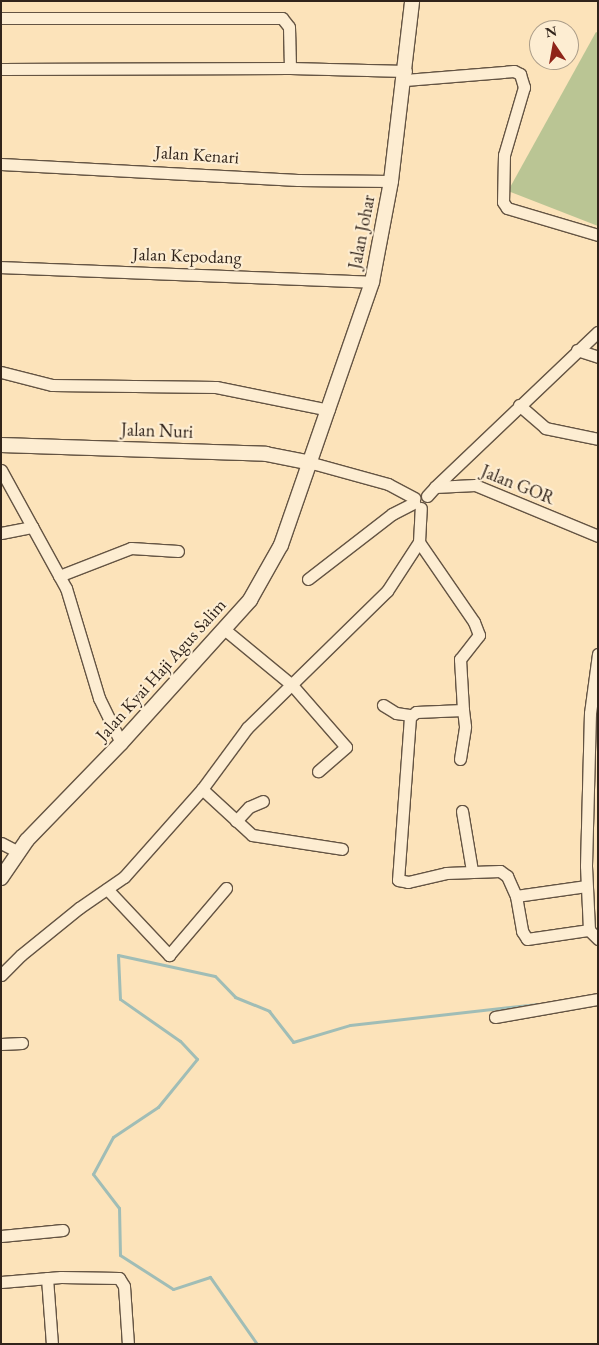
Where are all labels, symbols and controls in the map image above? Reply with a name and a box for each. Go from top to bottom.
north arrow [529,20,579,70]
text: N [544,21,558,41]
street label: Jalan Kenari [154,141,240,169]
street label: Jalan Johar [344,193,380,271]
street label: Jalan Kepodang [132,243,242,269]
street label: Jalan Nuri [121,419,193,443]
street label: Jalan GOR [478,460,558,510]
street label: Jalan Kyai Haji Agus Salim [91,594,231,746]

